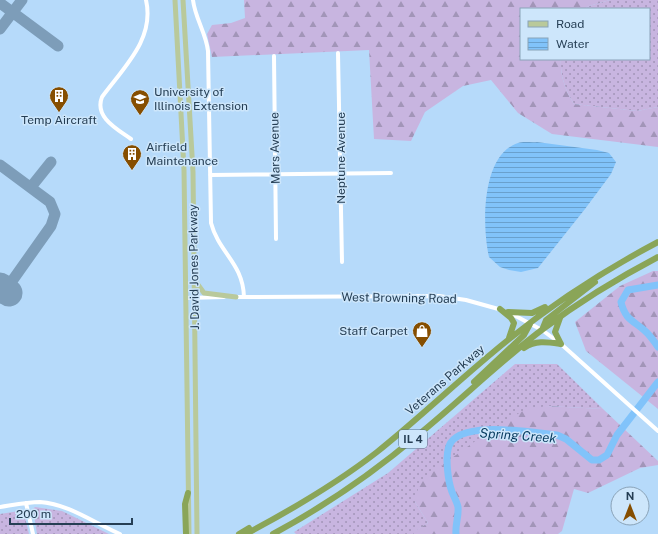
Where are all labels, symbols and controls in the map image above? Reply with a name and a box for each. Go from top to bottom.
legend [520,8,650,60]
text: Road [556,17,584,31]
text: Water [556,37,590,51]
building icon: Temp Aircraft [48,85,70,113]
place label: University of Illinois Extension [154,85,248,113]
school or university icon: University of Illinois Extension [129,88,151,116]
street label: Mars Avenue [267,112,283,184]
street label: Neptune Avenue [334,112,348,204]
place label: Temp Aircraft [21,113,97,127]
place label: Airfield Maintenance [146,140,218,168]
building icon: Airfield Maintenance [121,143,143,171]
street label: J. David Jones Parkway [186,203,202,330]
street label: West Browning Road [341,290,457,306]
shop icon: Staff Carpet [411,320,433,348]
place label: Staff Carpet [339,324,408,338]
street label: Veterans Parkway [403,342,488,418]
water label: Spring Creek [479,425,557,446]
road number: IL 4 [399,430,427,448]
north arrow [610,486,650,526]
text: N [626,490,634,502]
scale bar [10,500,132,526]
text: 200 m [16,507,51,521]

